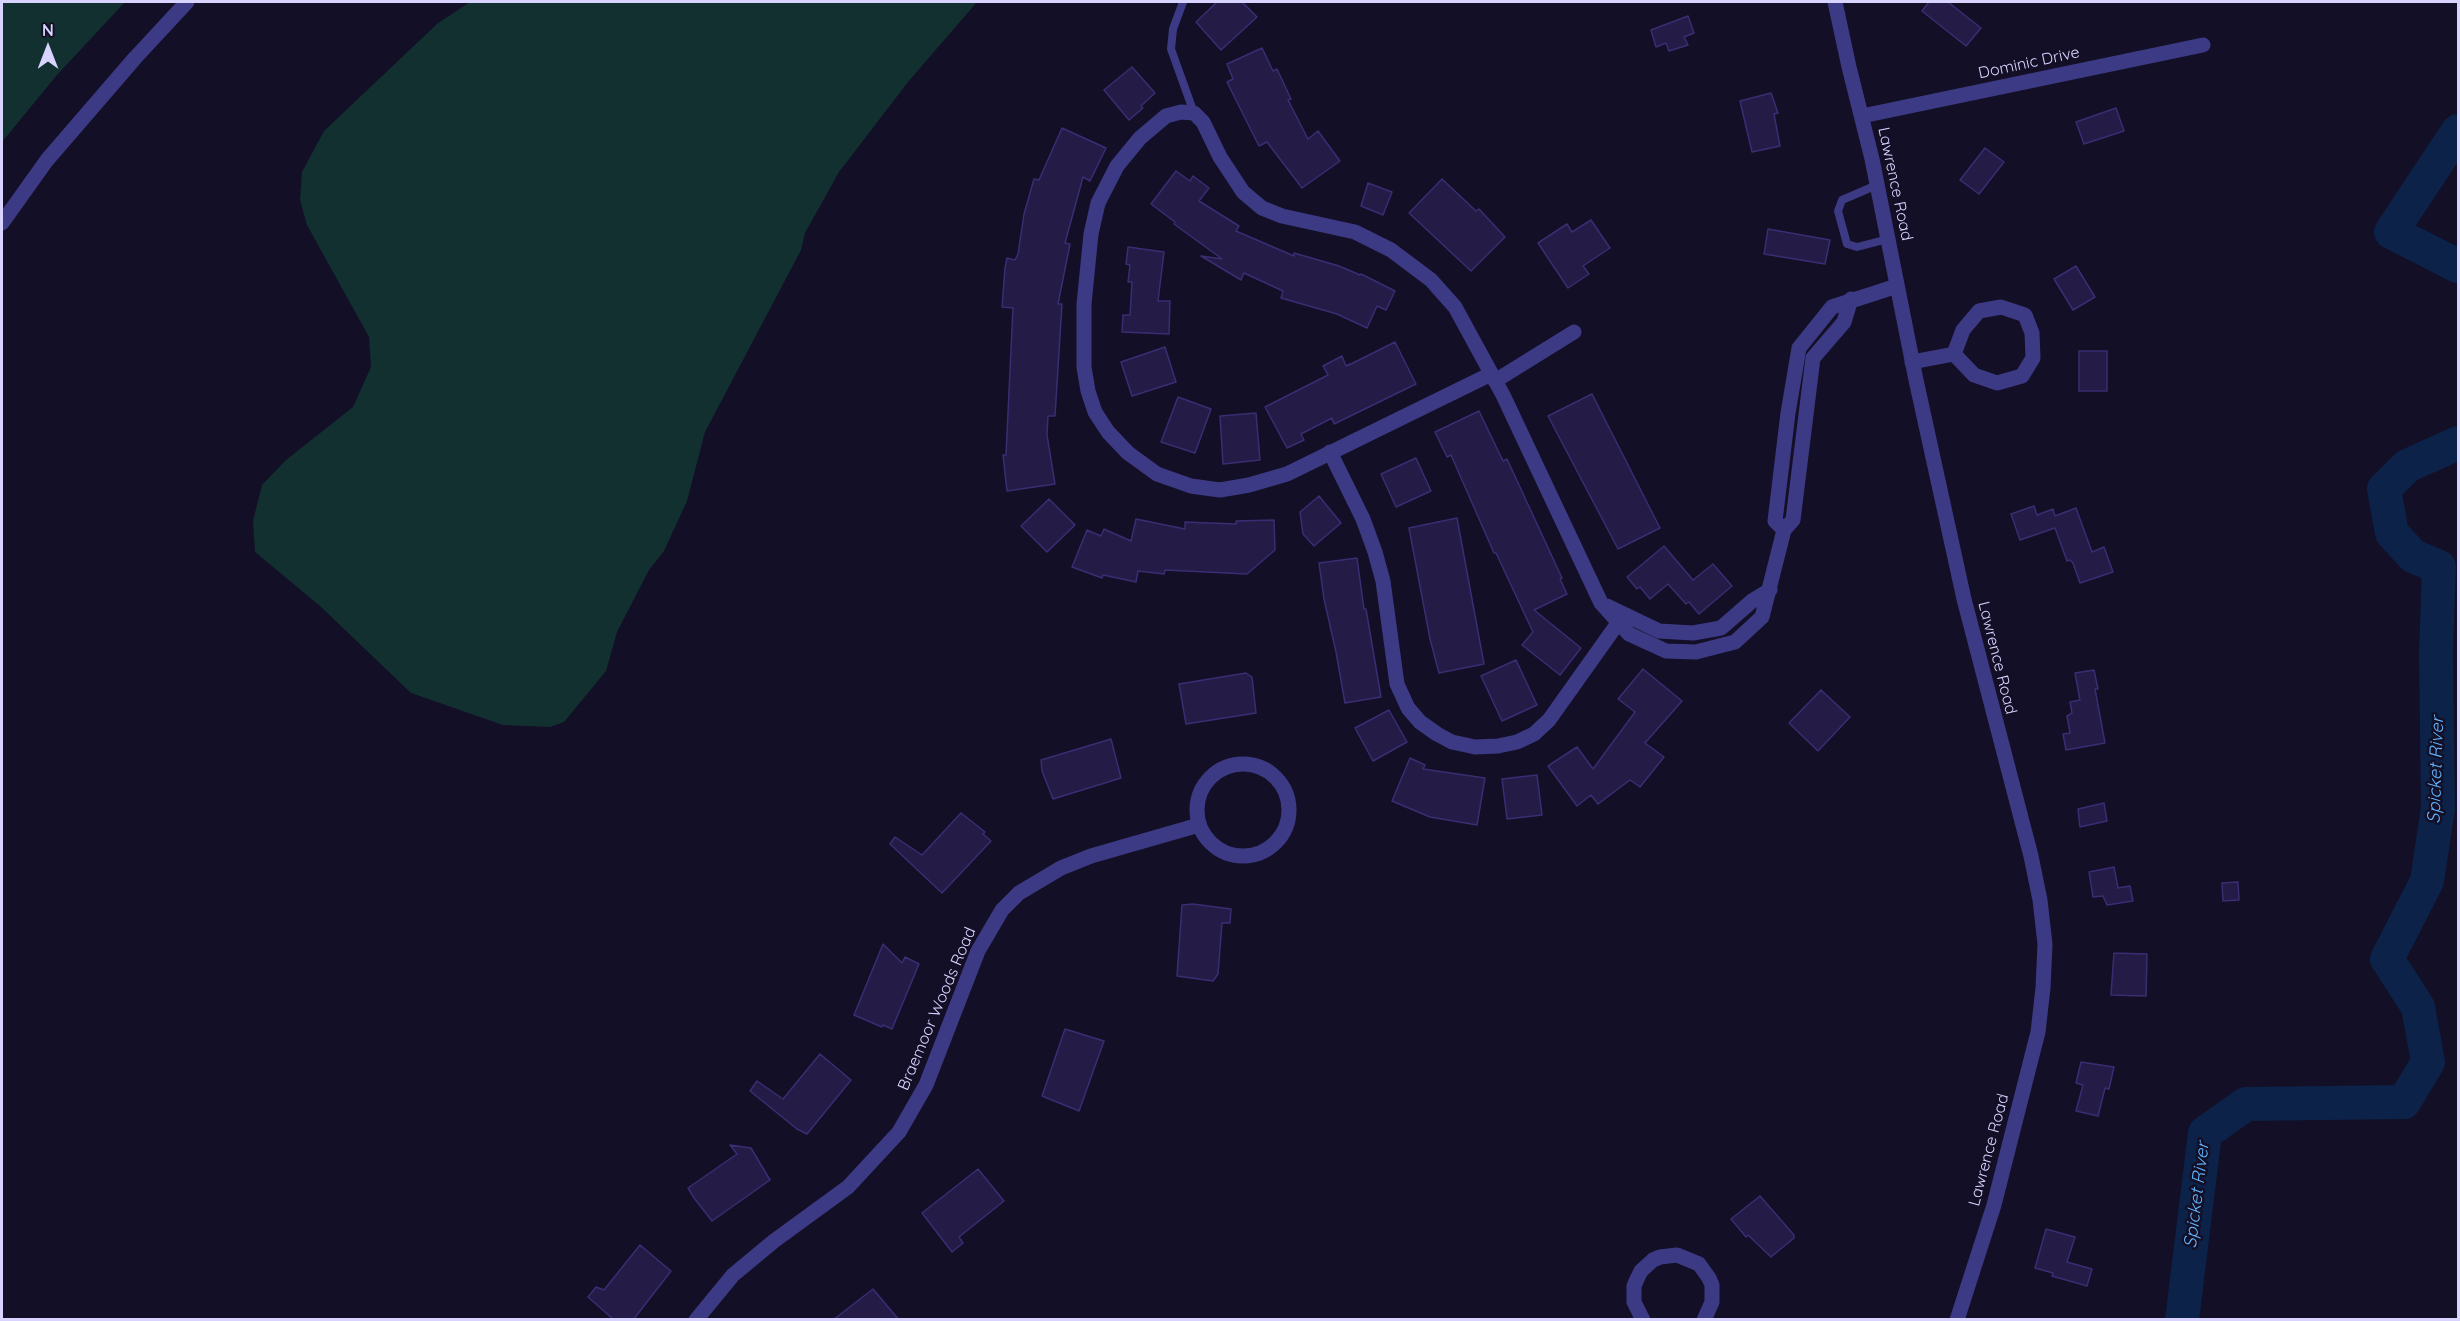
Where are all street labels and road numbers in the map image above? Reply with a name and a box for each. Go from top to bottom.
street label: Dominic Drive [1977,43,2081,83]
street label: Lawrence Road [1874,125,1916,243]
street label: Lawrence Road [1974,600,2020,716]
street label: Braemoor Woods Road [894,925,980,1093]
street label: Lawrence Road [1965,1092,2013,1208]

